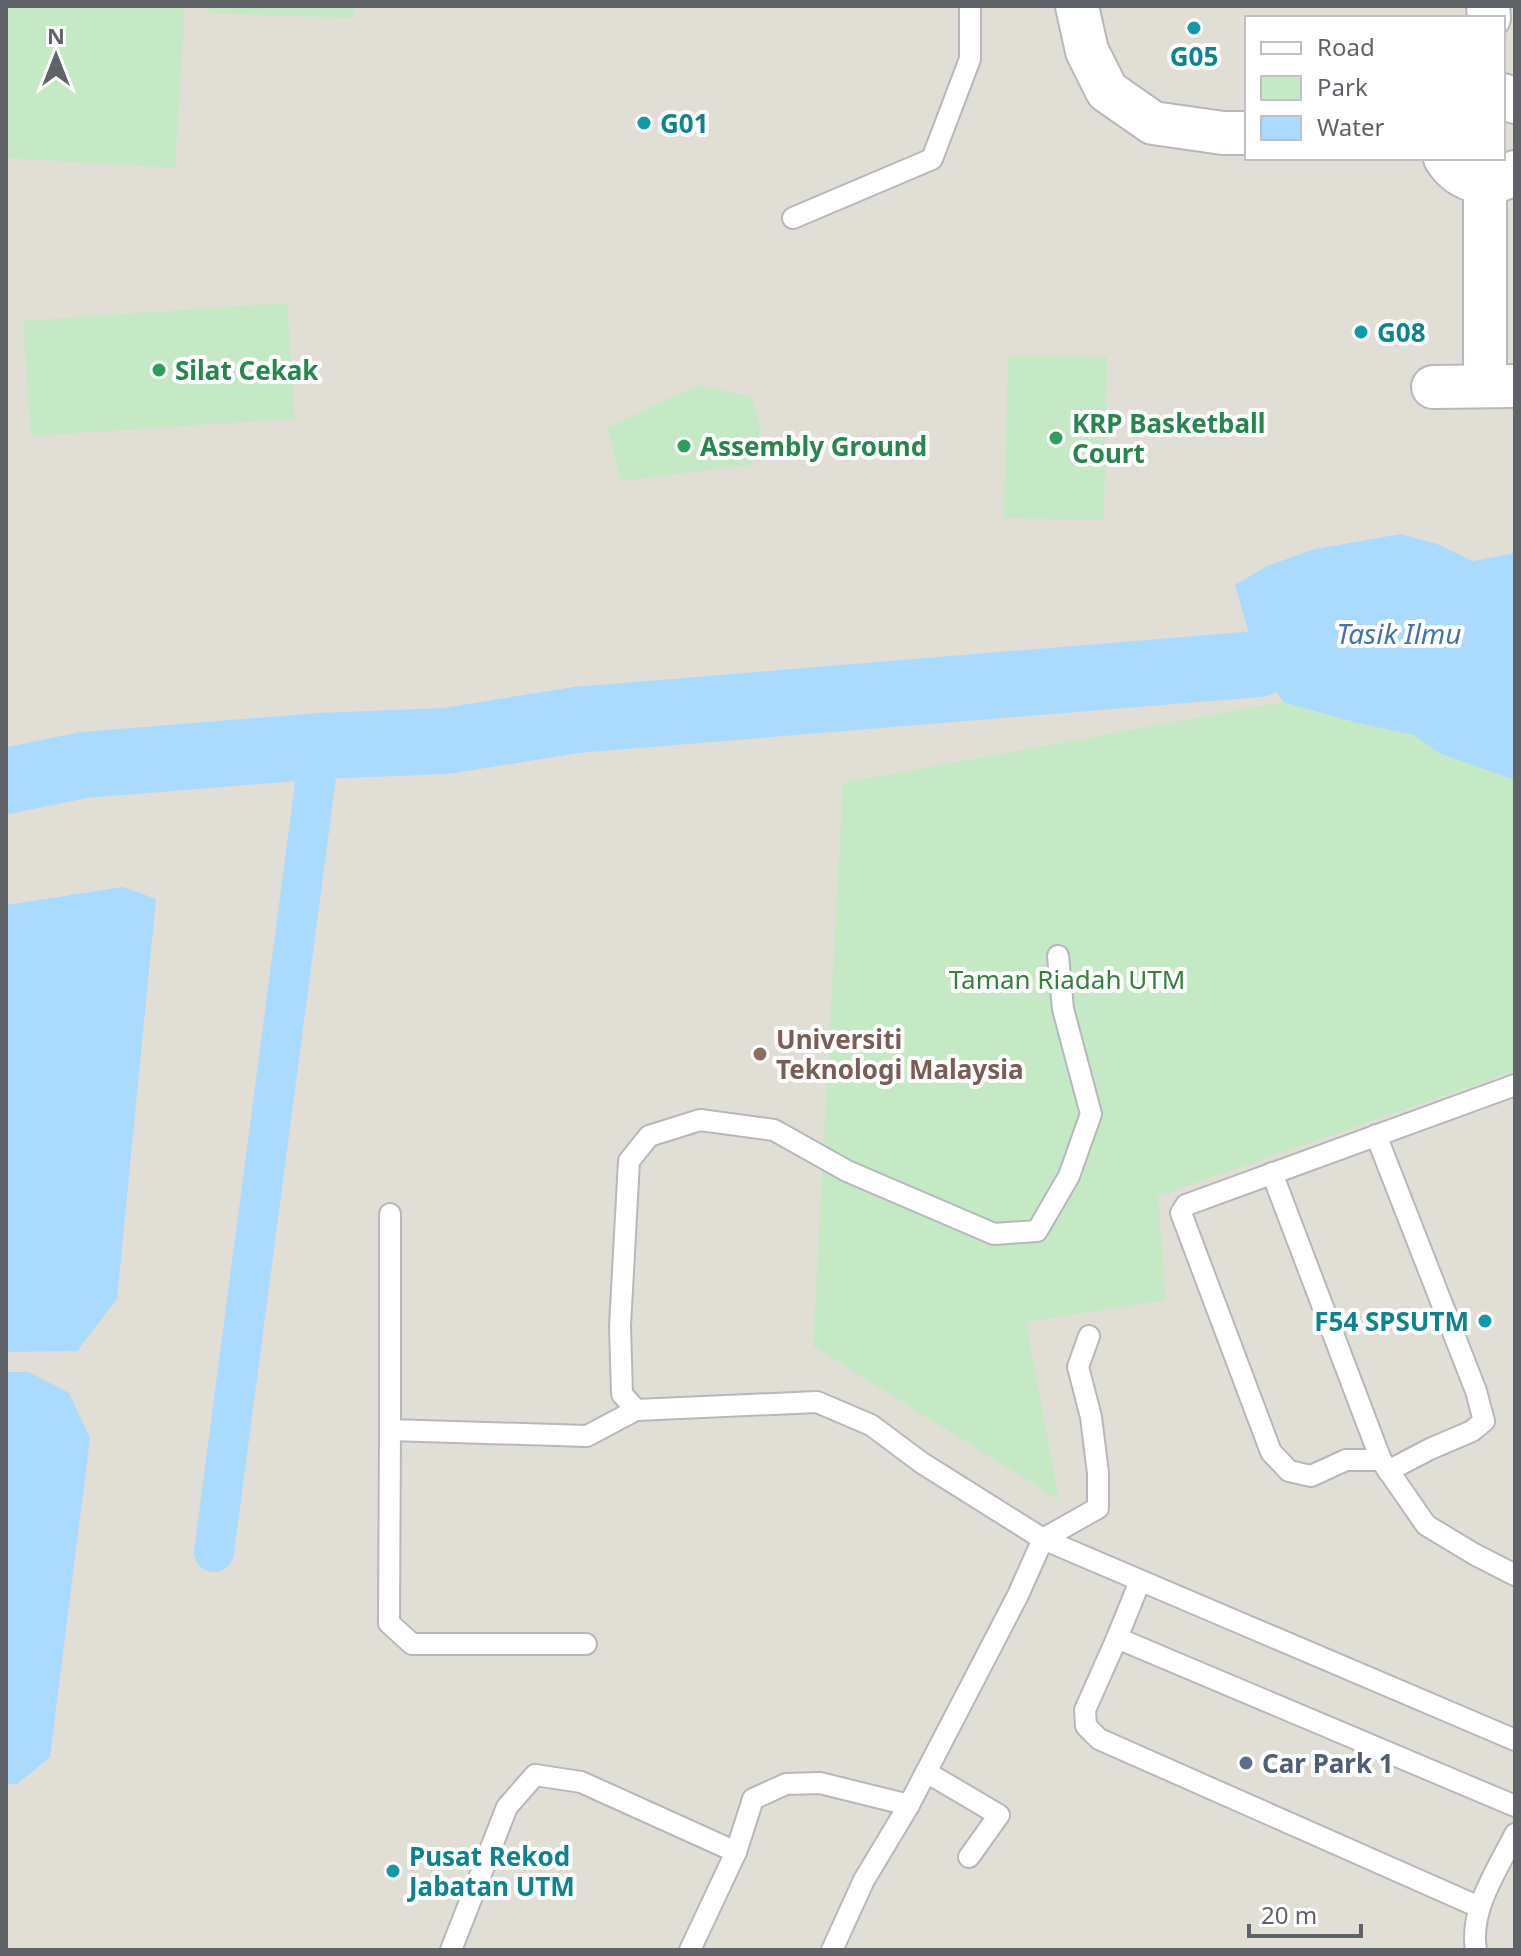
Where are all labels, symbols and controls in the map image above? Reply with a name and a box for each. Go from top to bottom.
north arrow [16,16,96,96]
legend [1245,16,1505,160]
marker: G05 [1185,19,1203,37]
text: N [47,20,65,50]
text: Road [1317,30,1375,63]
place label: G05 [1170,38,1218,74]
text: Park [1317,70,1368,103]
place label: G01 [660,105,709,141]
text: Water [1317,110,1385,143]
marker: G01 [635,114,653,132]
place label: G08 [1377,314,1426,350]
marker: G08 [1352,323,1370,341]
place label: Silat Cekak [175,352,319,388]
marker: Silat Cekak [150,361,168,379]
place label: KRP Basketball Court [1072,405,1266,471]
place label: Assembly Ground [700,428,927,464]
marker: KRP Basketball Court [1047,429,1065,447]
marker: Assembly Ground [675,437,693,455]
water label: Tasik Ilmu [1336,614,1462,652]
park label: Taman Riadah UTM [949,961,1185,997]
place label: Universiti Teknologi Malaysia [776,1021,1024,1087]
marker: Universiti Teknologi Malaysia [751,1045,769,1063]
place label: F54 SPSUTM [1314,1303,1469,1339]
marker: F54 SPSUTM [1476,1312,1494,1330]
place label: Car Park 1 [1262,1745,1394,1781]
marker: Car Park 1 [1237,1754,1255,1772]
place label: Pusat Rekod Jabatan UTM [407,1838,575,1904]
marker: Pusat Rekod Jabatan UTM [384,1862,402,1880]
scale bar [1249,1888,1361,1938]
text: 20 m [1261,1898,1317,1931]

